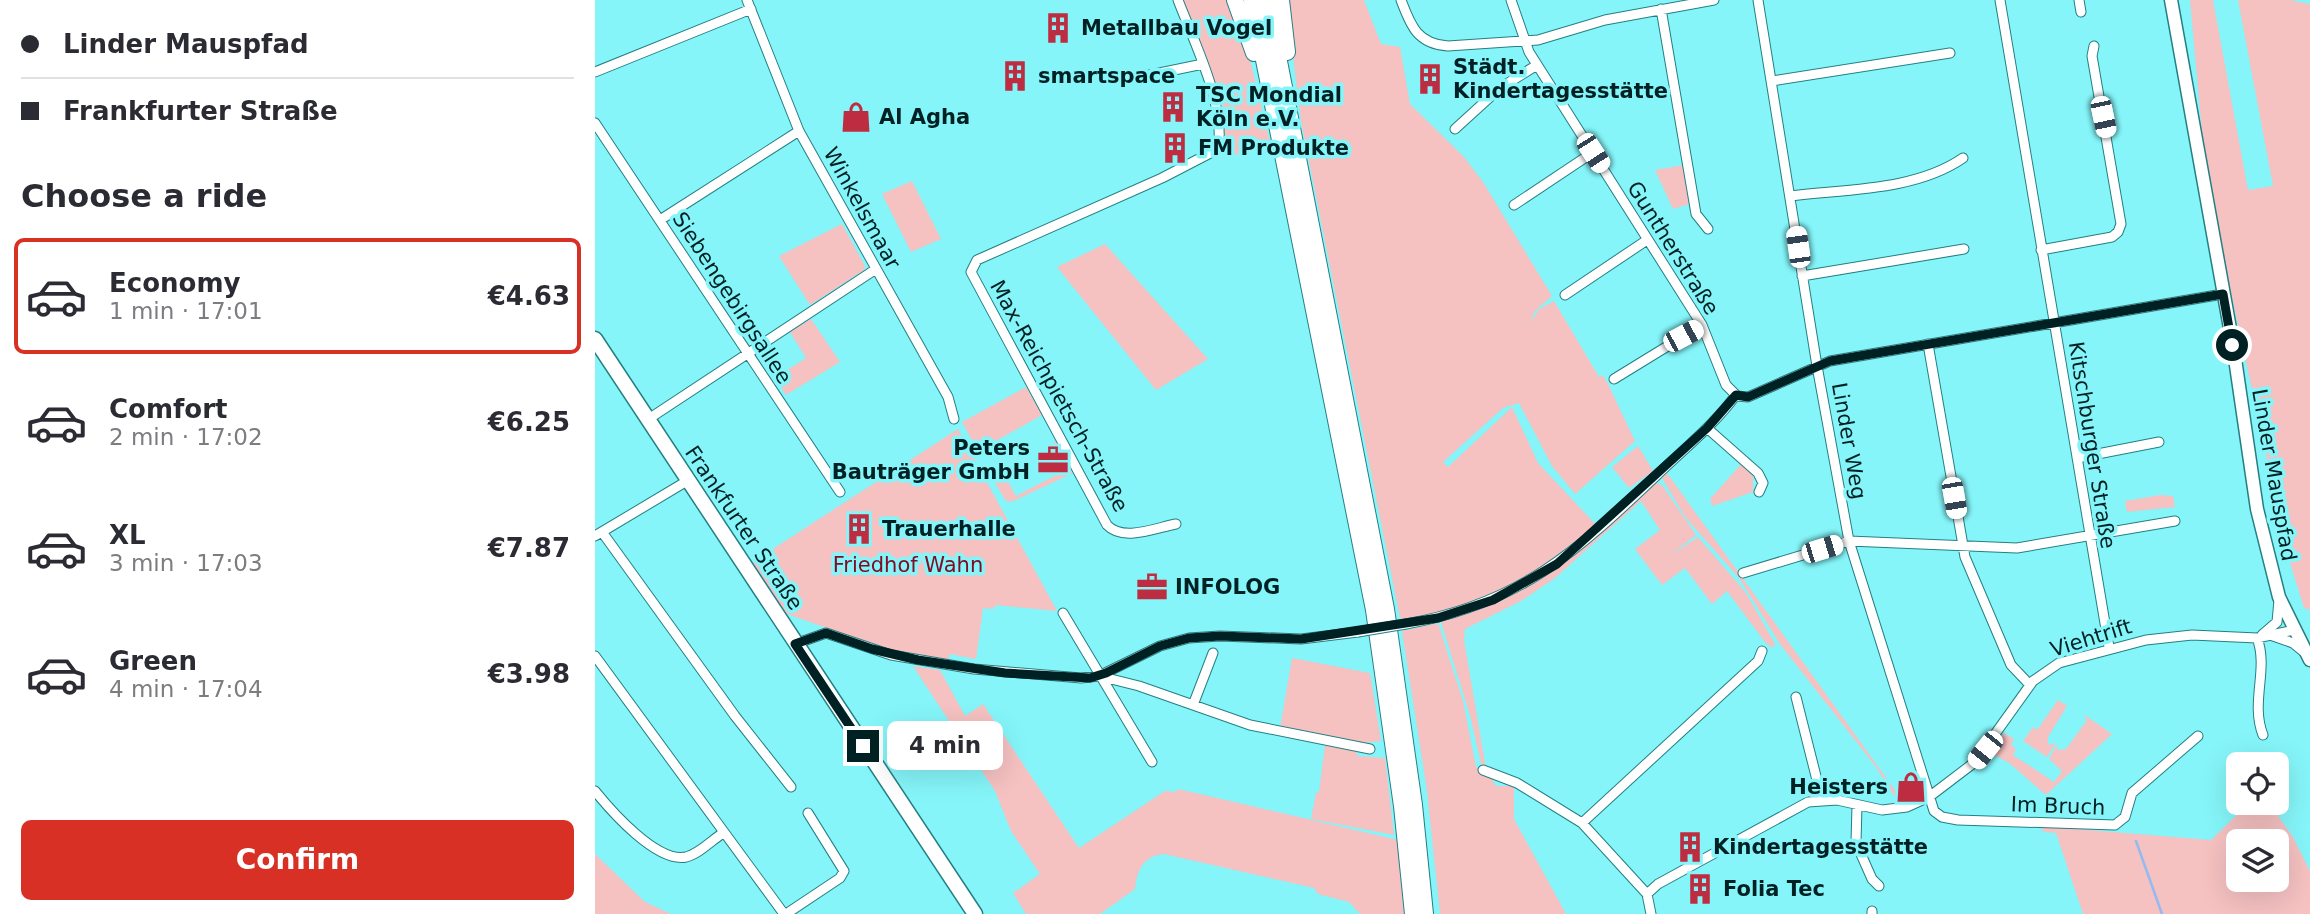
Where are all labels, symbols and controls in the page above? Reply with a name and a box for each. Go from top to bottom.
building icon: Metallbau Vogel [1041,11,1075,45]
place label: Metallbau Vogel [1081,16,1272,40]
text: Linder Mauspfad [63,29,309,59]
place label: Städt. Kindertagesstätte [1453,55,1668,103]
building icon: smartspace [998,59,1032,93]
building icon: Städt. Kindertagesstätte [1413,62,1447,96]
place label: smartspace [1038,64,1175,88]
place label: TSC Mondial Köln e.V. [1196,83,1342,131]
building icon: TSC Mondial Köln e.V. [1156,90,1190,124]
car [2089,94,2118,140]
text: Frankfurter Straße [63,96,338,126]
shop icon: Al Agha [839,100,873,134]
place label: Al Agha [879,105,970,129]
car [1573,130,1614,176]
building icon: FM Produkte [1158,131,1192,165]
place label: FM Produkte [1198,136,1349,160]
street label: Winkelsmaar [819,143,905,273]
text: Choose a ride [21,177,267,215]
street label: Guntherstraße [1622,177,1724,319]
street label: Siebengebirgsallee [667,208,797,388]
car [1785,225,1812,269]
icon: car [25,265,88,328]
text: Economy [109,268,240,298]
street label: Max-Reichpietsch-Straße [985,276,1133,516]
text: €4.63 [488,281,570,311]
text: 1 min · 17:01 [109,298,263,324]
car [1660,317,1707,355]
route start [2216,329,2248,361]
street label: Kitschburger Straße [2064,340,2120,550]
street label: Linder Weg [1827,381,1871,501]
street label: Linder Mauspfad [2247,387,2301,563]
icon: car [25,391,88,454]
text: Comfort [109,394,227,424]
text: €6.25 [488,407,570,437]
text: 2 min · 17:02 [109,424,263,450]
place label: Peters Bauträger GmbH [832,436,1030,484]
street label: Frankfurter Straße [680,441,808,615]
office icon: Peters Bauträger GmbH [1036,443,1070,477]
car [1941,475,1968,521]
building icon: Trauerhalle [842,512,876,546]
icon: car [25,517,88,580]
place label: Trauerhalle [882,517,1016,541]
text: XL [109,520,146,550]
text: €7.87 [488,533,570,563]
car [1799,533,1846,565]
text: 3 min · 17:03 [109,550,263,576]
park label: Friedhof Wahn [833,553,983,577]
office icon: INFOLOG [1135,570,1169,604]
place label: INFOLOG [1175,575,1280,599]
street label: Viehtrift [2047,614,2135,662]
icon: car [25,643,88,706]
text: Green [109,646,197,676]
text: €3.98 [488,659,570,689]
text: 4 min · 17:04 [109,676,263,702]
callout: 4 min [887,722,1003,770]
car [1964,727,2007,773]
route end [847,730,879,762]
text: 4 min [909,732,981,758]
map controls [2226,752,2289,892]
button: locate [2226,752,2289,815]
shop icon: Heisters [1894,770,1928,804]
place label: Heisters [1789,775,1888,799]
street label: Im Bruch [2010,792,2106,820]
button: Confirm [21,820,574,900]
button: layers [2226,829,2289,892]
building icon: Kindertagesstätte [1673,830,1707,864]
place label: Kindertagesstätte [1713,835,1928,859]
building icon: Folia Tec [1683,872,1717,906]
place label: Folia Tec [1723,877,1825,901]

